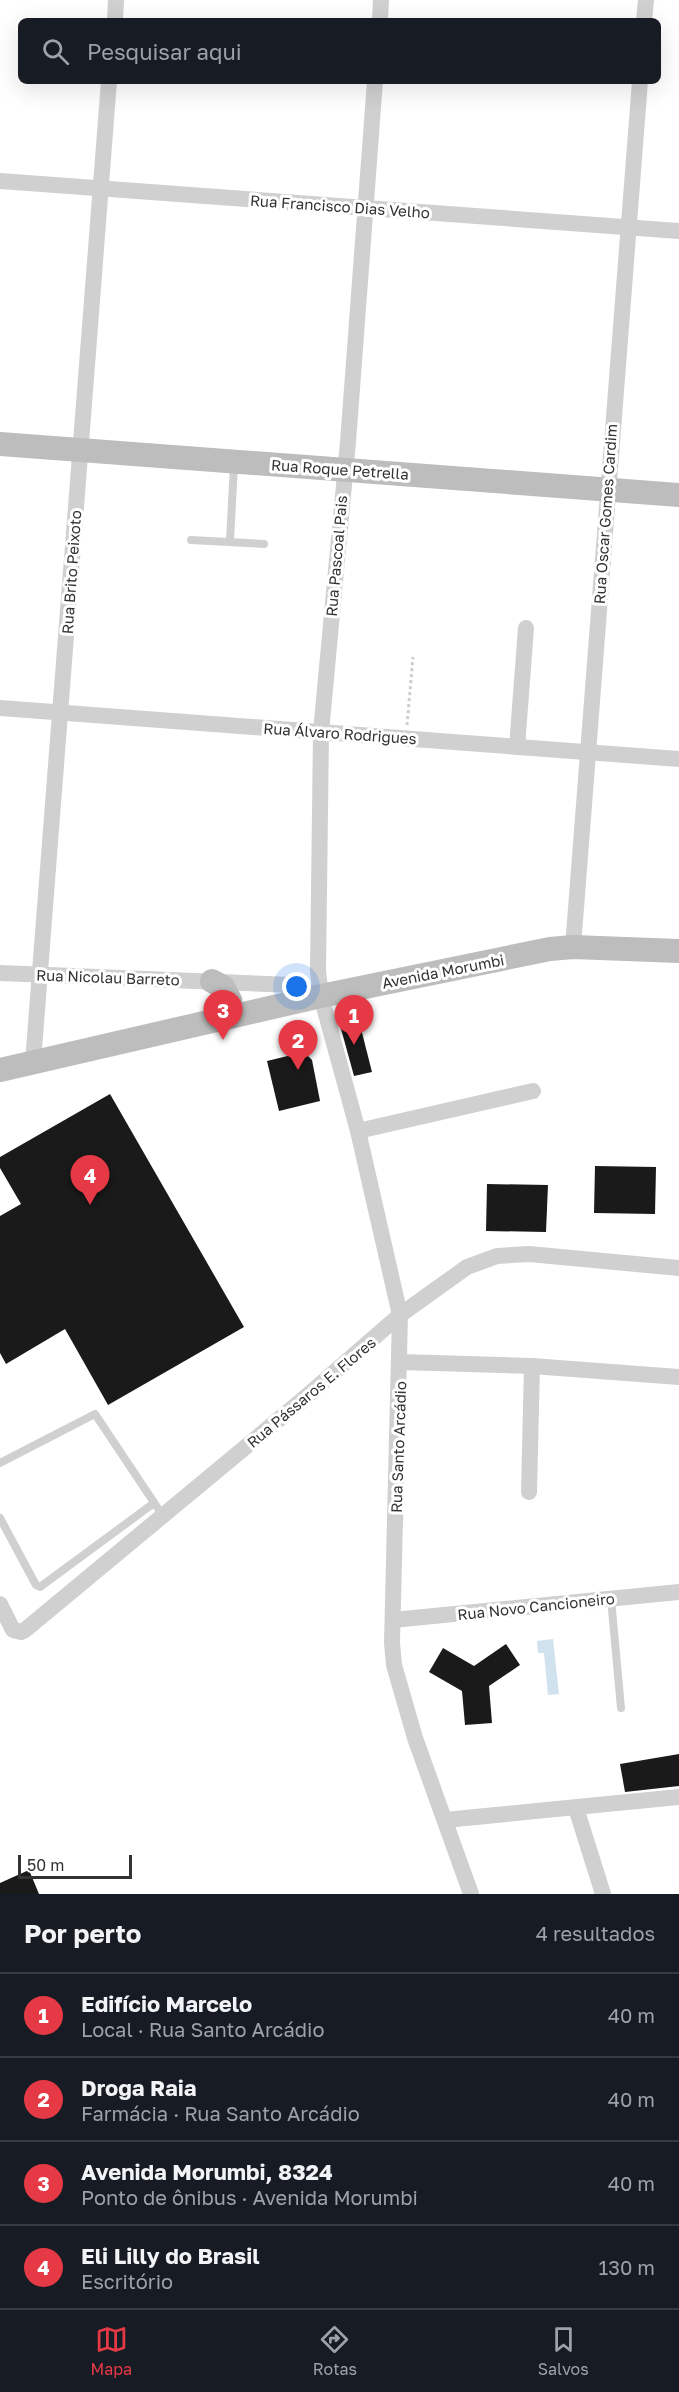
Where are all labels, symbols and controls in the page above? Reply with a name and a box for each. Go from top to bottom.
search box [18,18,661,84]
icon: search [39,35,72,68]
text: Pesquisar aqui [87,38,242,65]
street label: Rua Francisco Dias Velho [250,191,430,221]
street label: Rua Oscar Gomes Cardim [590,423,620,605]
street label: Rua Roque Petrella [271,455,409,483]
street label: Rua Pascoal Pais [322,495,350,617]
street label: Rua Brito Peixoto [58,509,84,635]
street label: Rua Álvaro Rodrigues [263,719,417,747]
street label: Avenida Morumbi [380,950,506,992]
street label: Rua Nicolau Barreto [36,965,180,989]
your location [282,972,311,1001]
pin: 3 [204,990,242,1040]
pin: 1 [334,996,374,1045]
pin: 2 [278,1020,318,1070]
pin: 4 [70,1156,110,1205]
street label: Rua Pássaros E. Flores [243,1333,379,1451]
street label: Rua Santo Arcádio [387,1381,409,1513]
street label: Rua Novo Cancioneiro [457,1589,615,1623]
scale bar [18,1852,132,1880]
text: 50 m [27,1855,64,1875]
text: Por perto [24,1918,141,1949]
text: 4 resultados [536,1921,655,1945]
text: Edifício Marcelo [81,1990,252,2017]
text: 1 [38,2003,49,2027]
text: 40 m [608,2003,655,2027]
text: Local · Rua Santo Arcádio [81,2017,324,2041]
text: Droga Raia [81,2074,197,2101]
text: 2 [37,2087,50,2111]
text: 40 m [608,2087,655,2111]
text: Farmácia · Rua Santo Arcádio [81,2101,360,2125]
text: Avenida Morumbi, 8324 [81,2158,333,2185]
text: 3 [37,2171,50,2195]
text: 40 m [608,2171,655,2195]
text: Ponto de ônibus · Avenida Morumbi [81,2185,418,2209]
text: Eli Lilly do Brasil [81,2242,260,2269]
text: 4 [37,2255,50,2279]
text: 130 m [599,2255,655,2279]
text: Escritório [81,2269,173,2293]
tab: Mapa [90,2323,132,2379]
tab: Rotas [313,2323,357,2379]
tab: Salvos [538,2323,589,2379]

